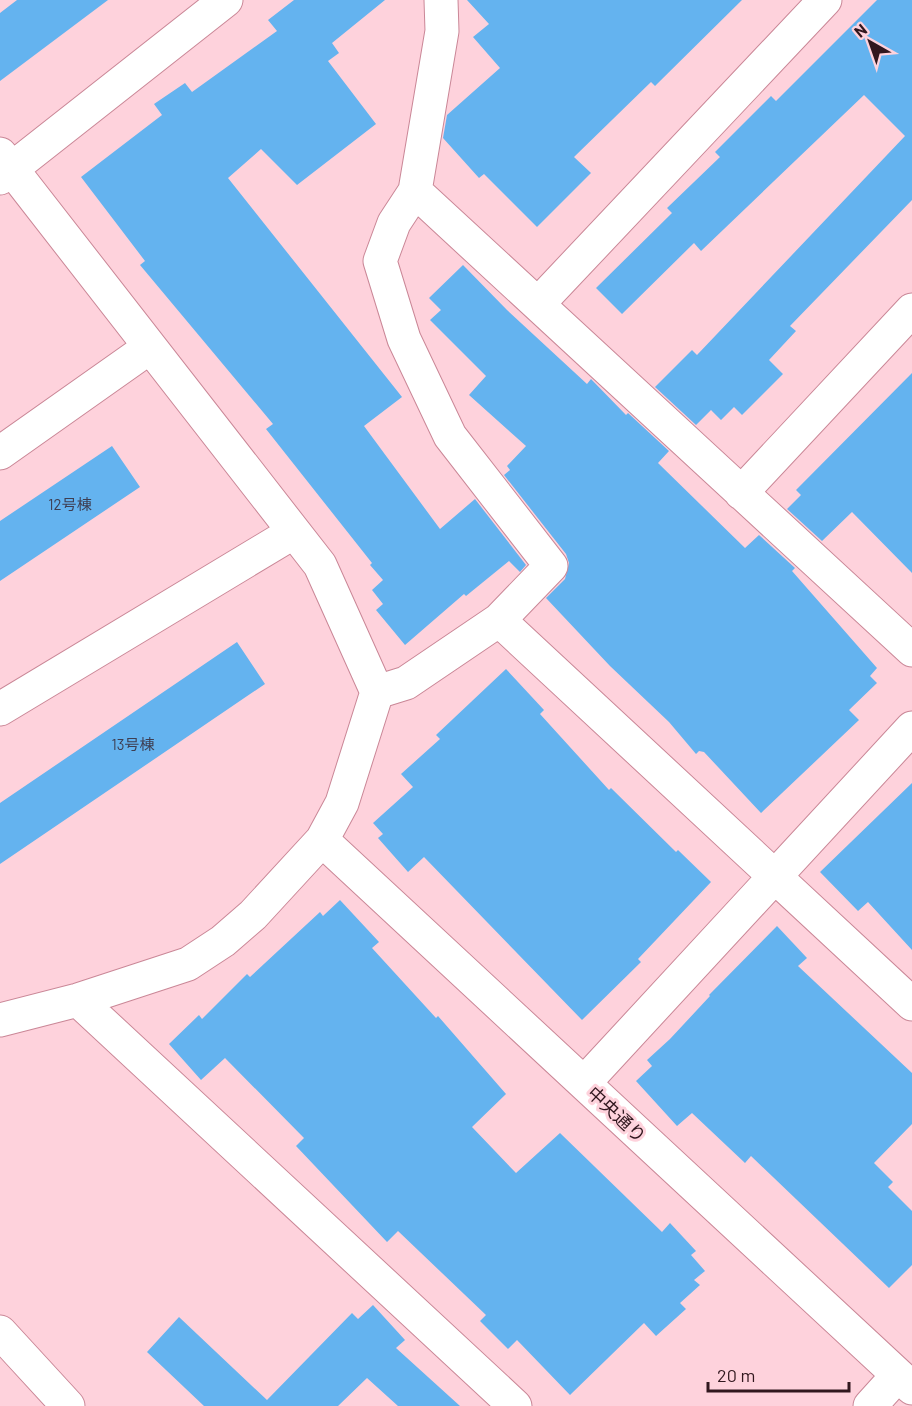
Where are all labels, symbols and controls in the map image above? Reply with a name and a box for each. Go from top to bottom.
north arrow [840,12,900,72]
text: N [850,19,870,41]
house number: 12号棟 [48,495,92,513]
house number: 13号棟 [112,735,154,753]
street label: 中央通り [583,1081,651,1147]
scale bar [708,1355,849,1393]
text: 20 m [717,1364,755,1386]

